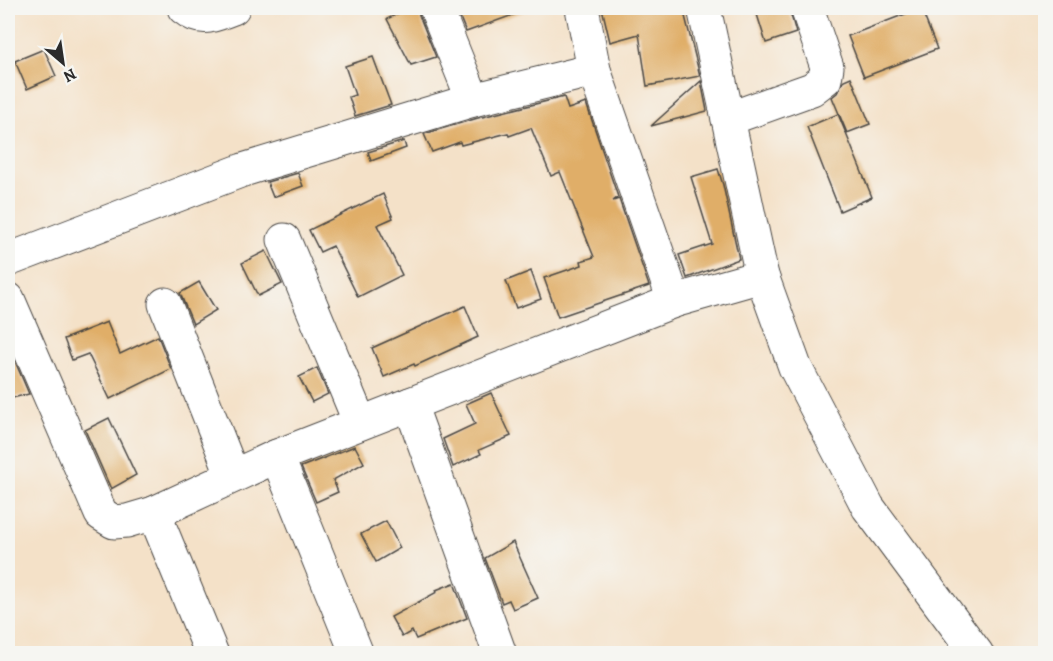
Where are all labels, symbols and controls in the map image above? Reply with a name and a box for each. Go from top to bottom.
north arrow [33,33,93,93]
text: N [59,63,80,88]

